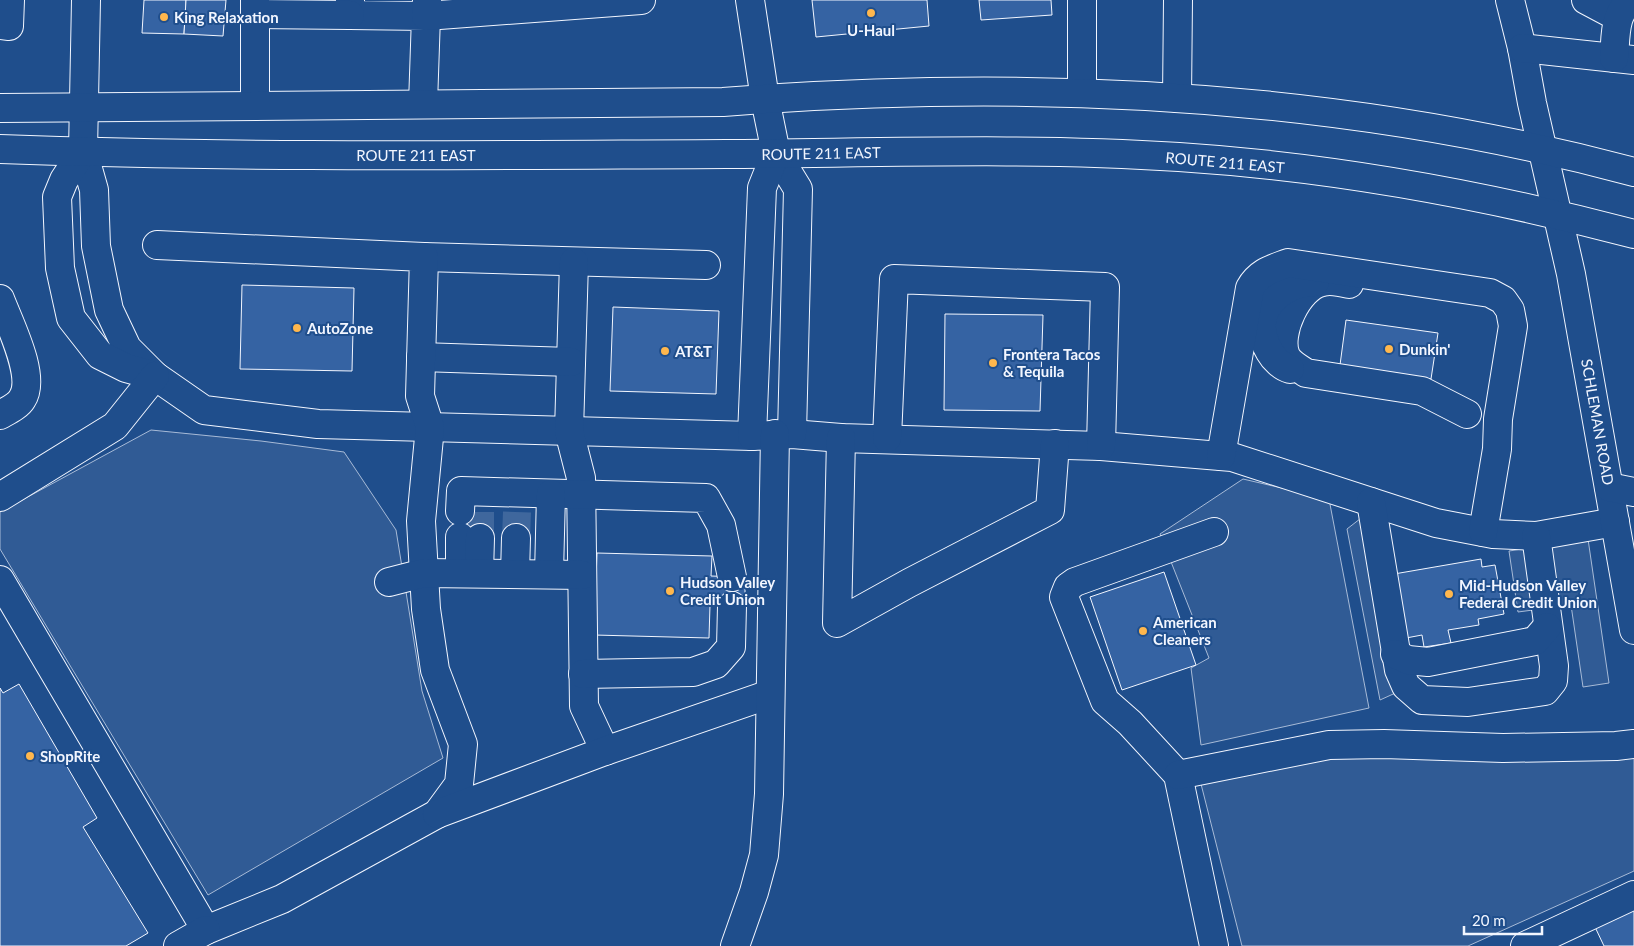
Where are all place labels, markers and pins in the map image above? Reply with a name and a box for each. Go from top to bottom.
marker: U-Haul [865,7,877,19]
place label: King Relaxation [174,8,279,26]
marker: King Relaxation [158,11,170,23]
place label: U-Haul [847,21,895,39]
place label: AutoZone [306,319,373,337]
marker: AutoZone [291,322,303,334]
place label: Dunkin' [1399,340,1450,358]
place label: AT&T [674,342,712,360]
marker: Dunkin' [1383,343,1395,355]
marker: AT&T [659,345,671,357]
place label: Frontera Tacos & Tequila [1003,345,1101,380]
marker: Frontera Tacos & Tequila [987,357,999,369]
place label: Hudson Valley Credit Union [680,573,775,608]
place label: Mid-Hudson Valley Federal Credit Union [1459,576,1597,611]
marker: Hudson Valley Credit Union [664,585,676,597]
marker: Mid-Hudson Valley Federal Credit Union [1443,588,1455,600]
place label: American Cleaners [1152,613,1217,648]
marker: American Cleaners [1137,625,1149,637]
place label: ShopRite [40,747,100,765]
marker: ShopRite [24,750,36,762]

